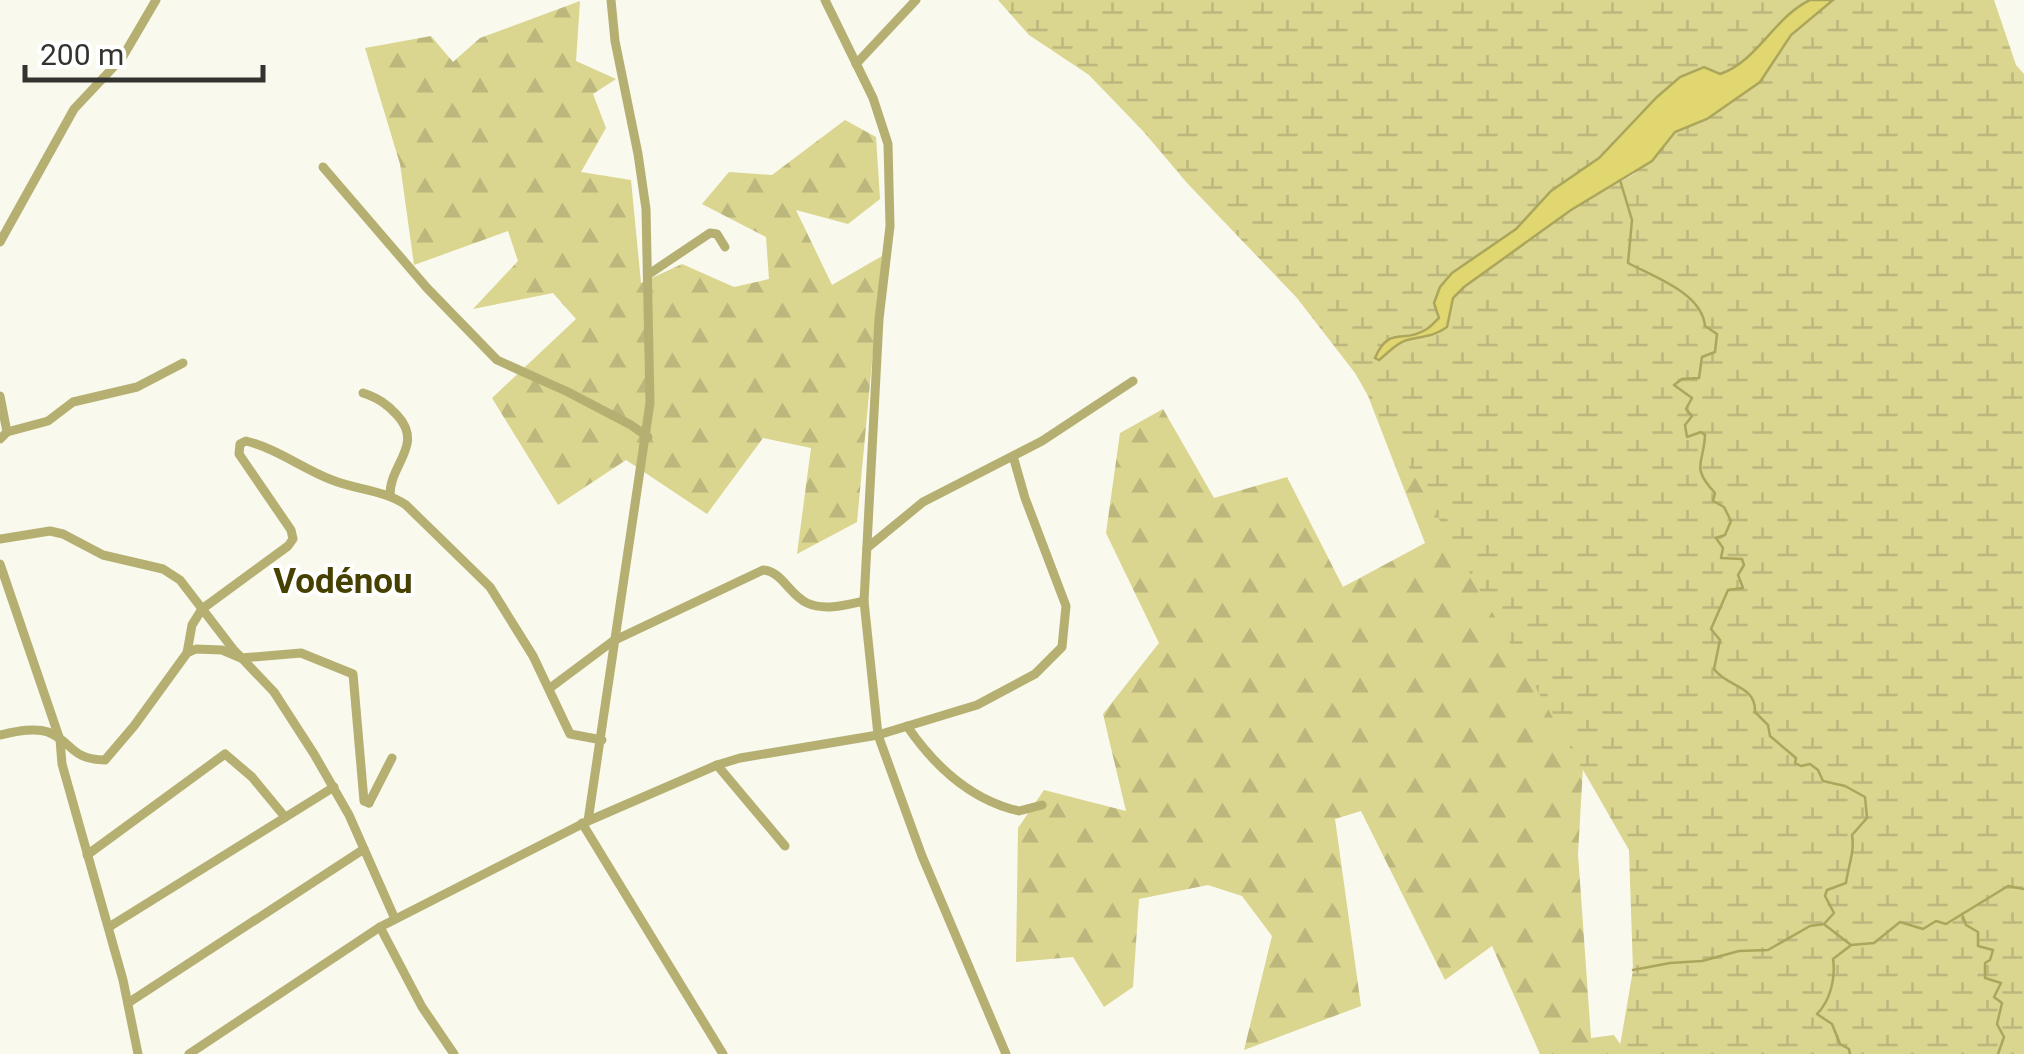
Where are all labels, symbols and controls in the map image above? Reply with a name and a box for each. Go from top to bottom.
scale bar [25,20,262,82]
text: 200 m [40,37,124,72]
district label: Vodénou [273,561,413,602]

